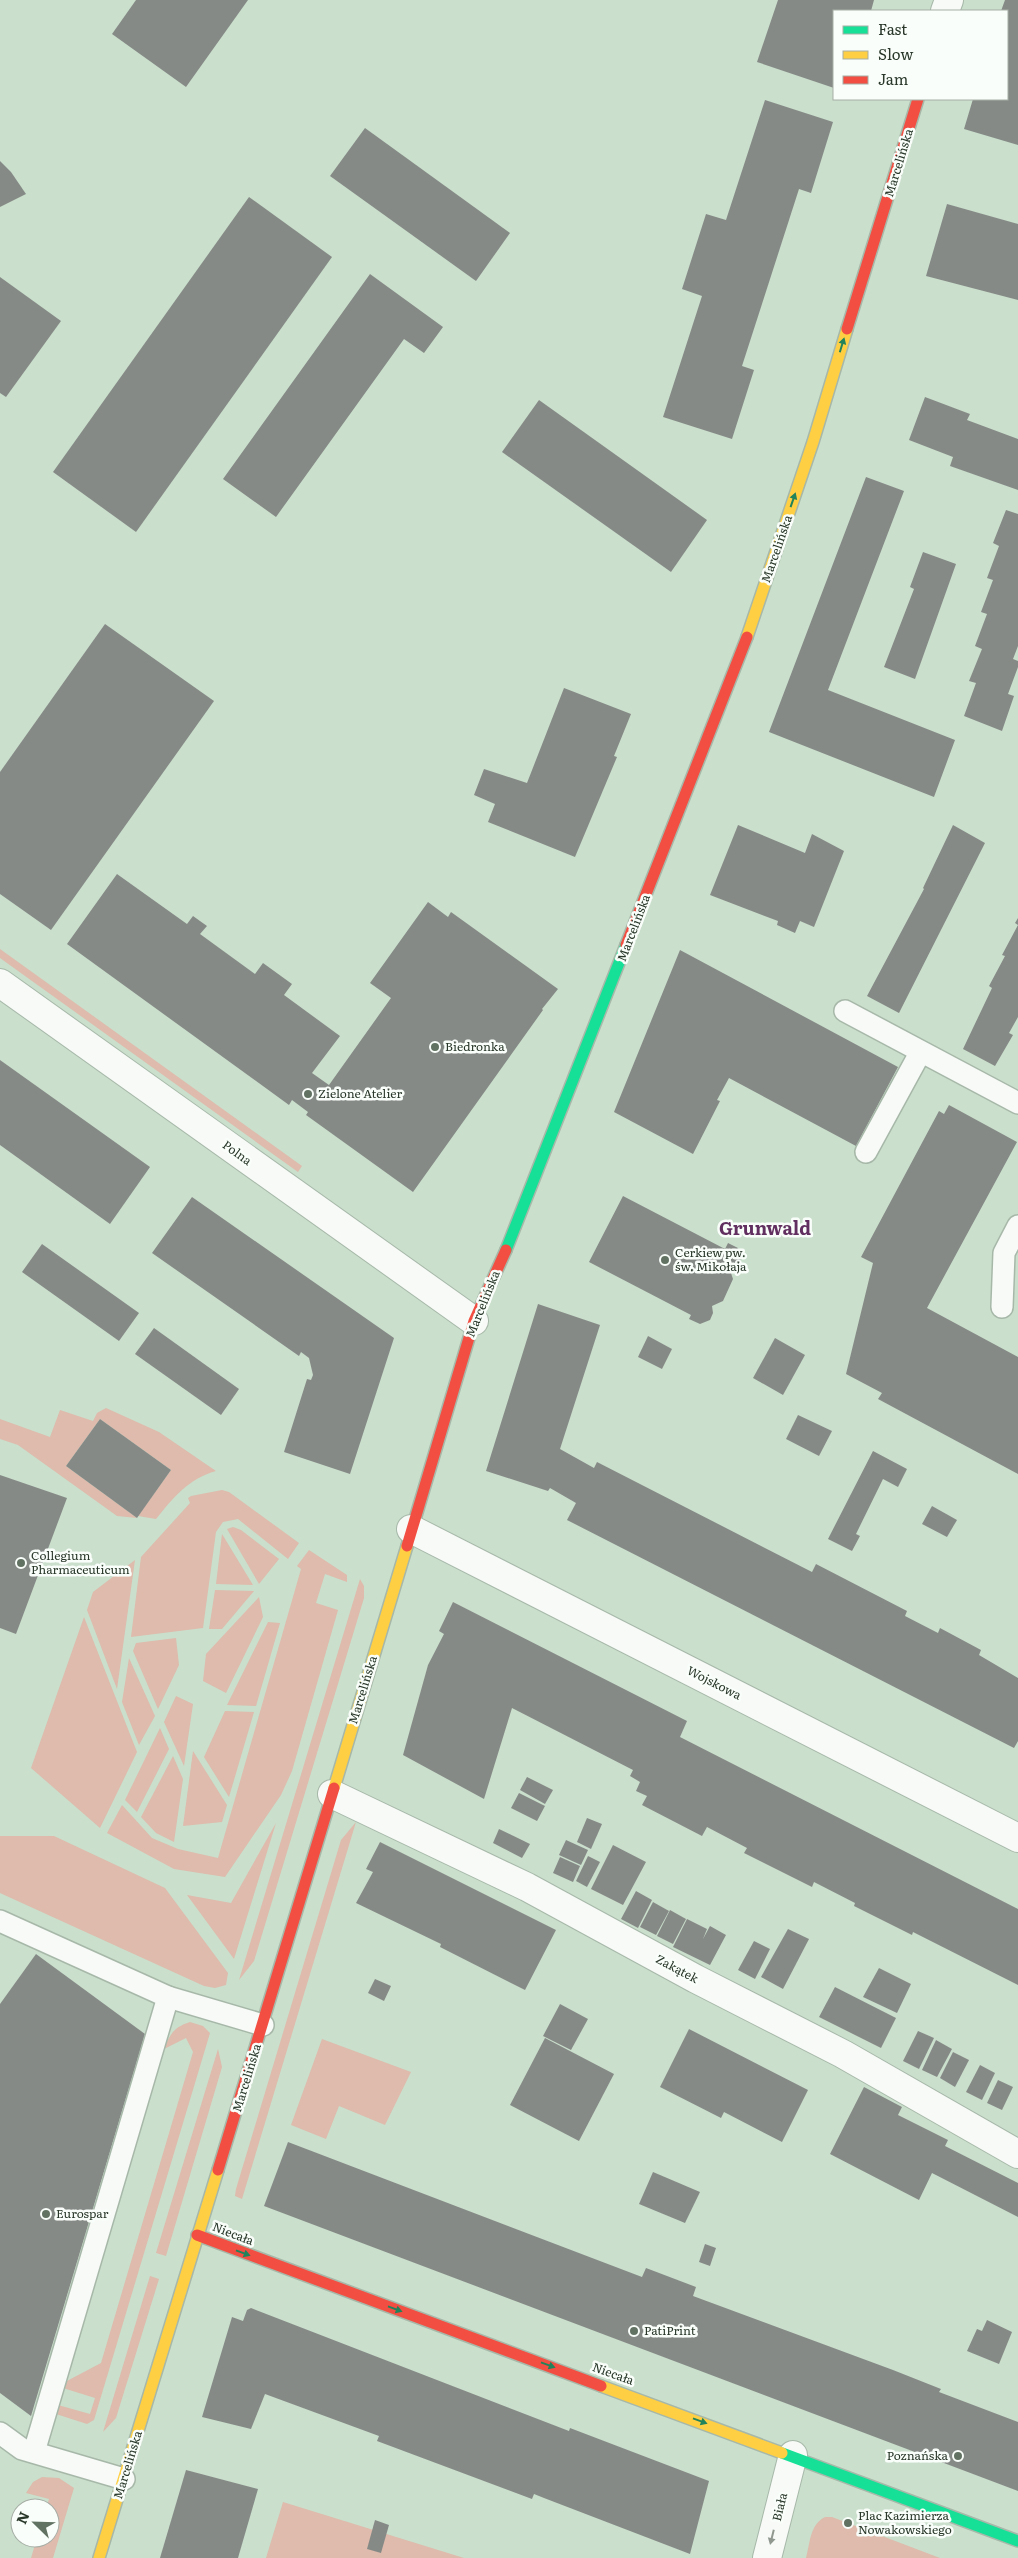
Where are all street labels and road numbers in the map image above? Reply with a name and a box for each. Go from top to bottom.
street label: Marcelińska [879,126,917,199]
street label: Marcelińska [756,512,796,585]
street label: Marcelińska [612,891,654,964]
street label: Polna [219,1135,256,1169]
street label: Marcelińska [460,1267,504,1340]
street label: Marcelińska [343,1653,381,1726]
street label: Wojskowa [684,1661,745,1704]
street label: Zakątek [653,1949,703,1987]
street label: Marcelińska [227,2041,265,2114]
street label: Niecała [210,2217,257,2249]
street label: Niecała [590,2357,637,2389]
street label: Marcelińska [108,2428,146,2501]
street label: Biała [767,2490,791,2523]

